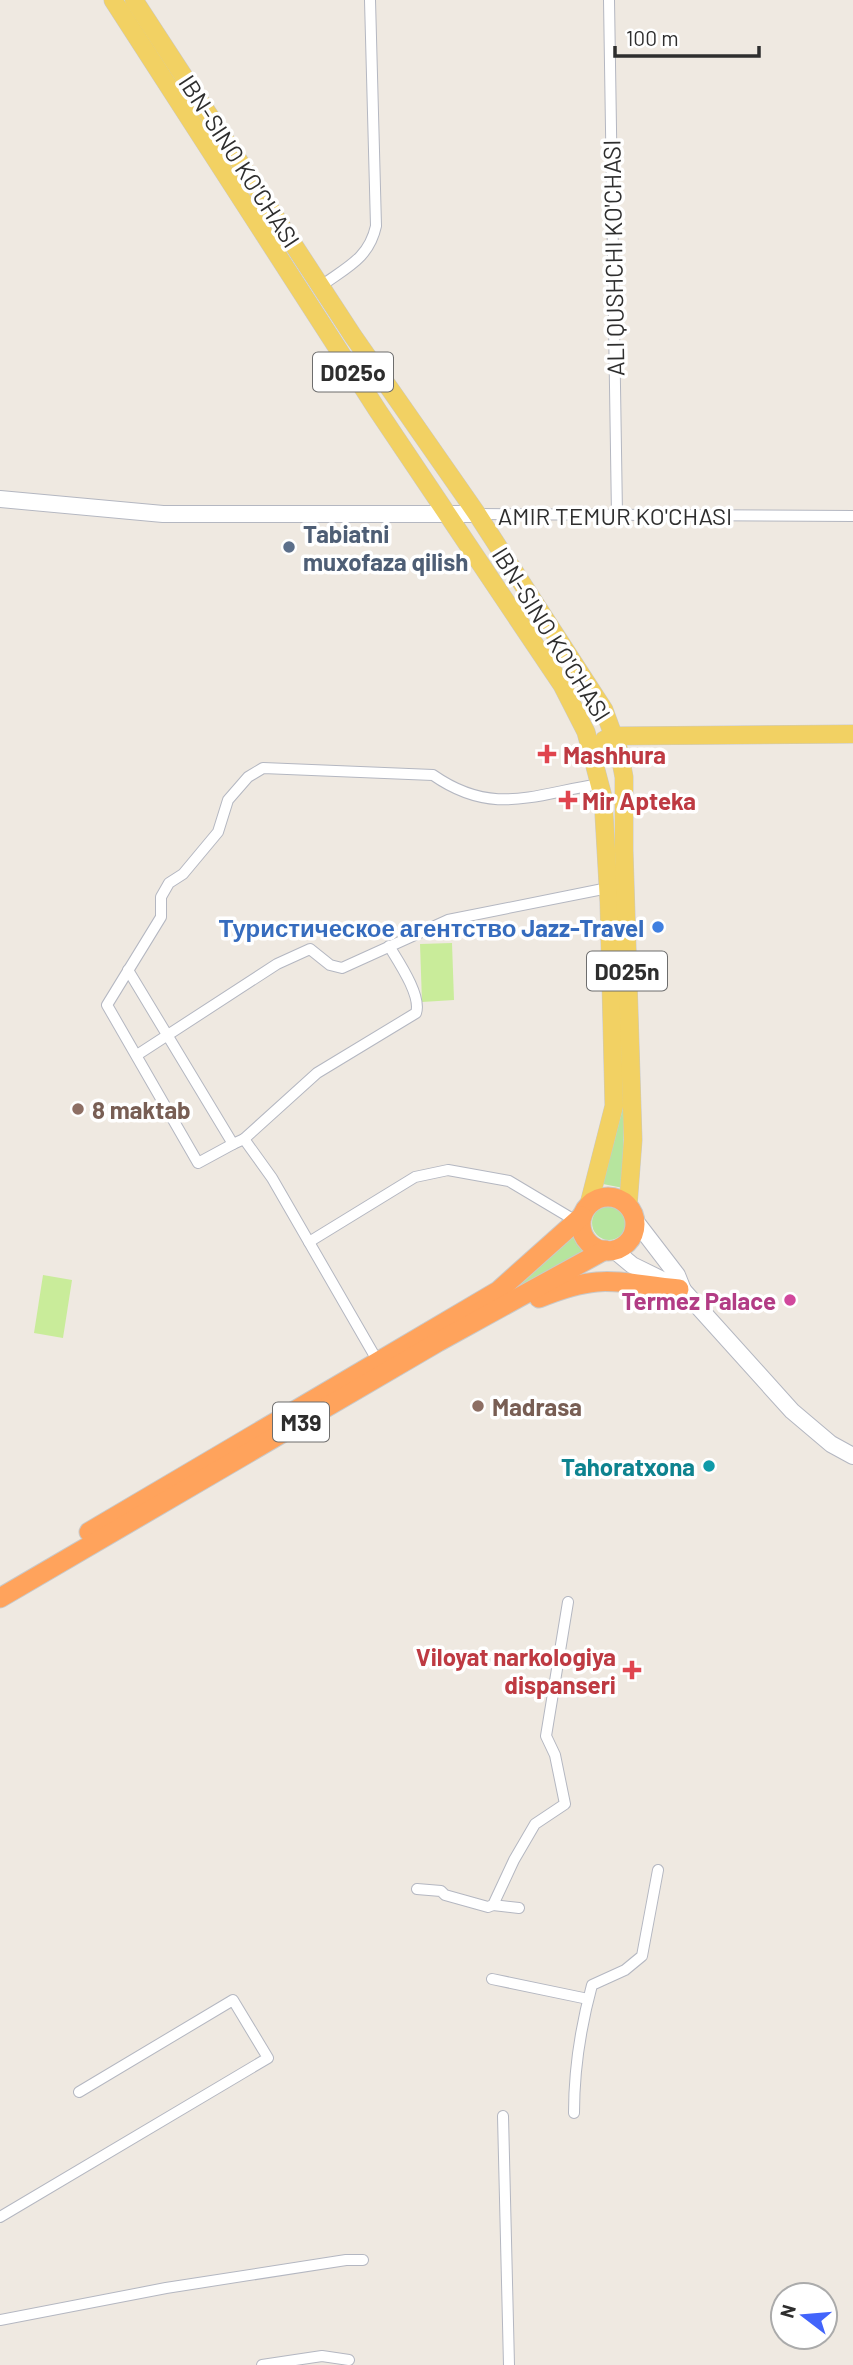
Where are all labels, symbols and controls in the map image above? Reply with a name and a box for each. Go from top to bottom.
scale bar [615,14,758,58]
text: 100 m [626,25,679,50]
street label: IBN-SINO KO'CHASI [173,69,307,253]
street label: ALI QUSHCHI KO'CHASI [596,140,630,376]
road number: D025o [313,352,393,392]
street label: AMIR TEMUR KO'CHASI [498,501,732,530]
place label: Tabiatni muxofaza qilish [303,519,468,576]
marker: Tabiatni muxofaza qilish [281,539,297,555]
street label: IBN-SINO KO'CHASI [487,542,617,726]
place label: Mashhura [563,740,666,769]
marker: Mashhura [537,744,557,764]
place label: Mir Apteka [582,786,696,815]
marker: Mir Apteka [560,792,576,808]
place label: Туристическое агентство Jazz-Travel [219,913,644,942]
marker: Туристическое агентство Jazz-Travel [650,919,666,935]
road number: D025n [587,952,667,990]
place label: 8 maktab [92,1095,191,1124]
marker: 8 maktab [70,1101,86,1117]
place label: Termez Palace [622,1286,776,1315]
marker: Termez Palace [782,1292,798,1308]
place label: Madrasa [492,1392,582,1421]
marker: Madrasa [470,1398,486,1414]
road number: M39 [273,1402,329,1442]
place label: Tahoratxona [561,1452,695,1481]
marker: Tahoratxona [701,1458,717,1474]
place label: Viloyat narkologiya dispanseri [416,1642,616,1699]
marker: Viloyat narkologiya dispanseri [622,1660,642,1680]
north arrow [769,2281,839,2351]
text: N [774,2302,800,2320]

